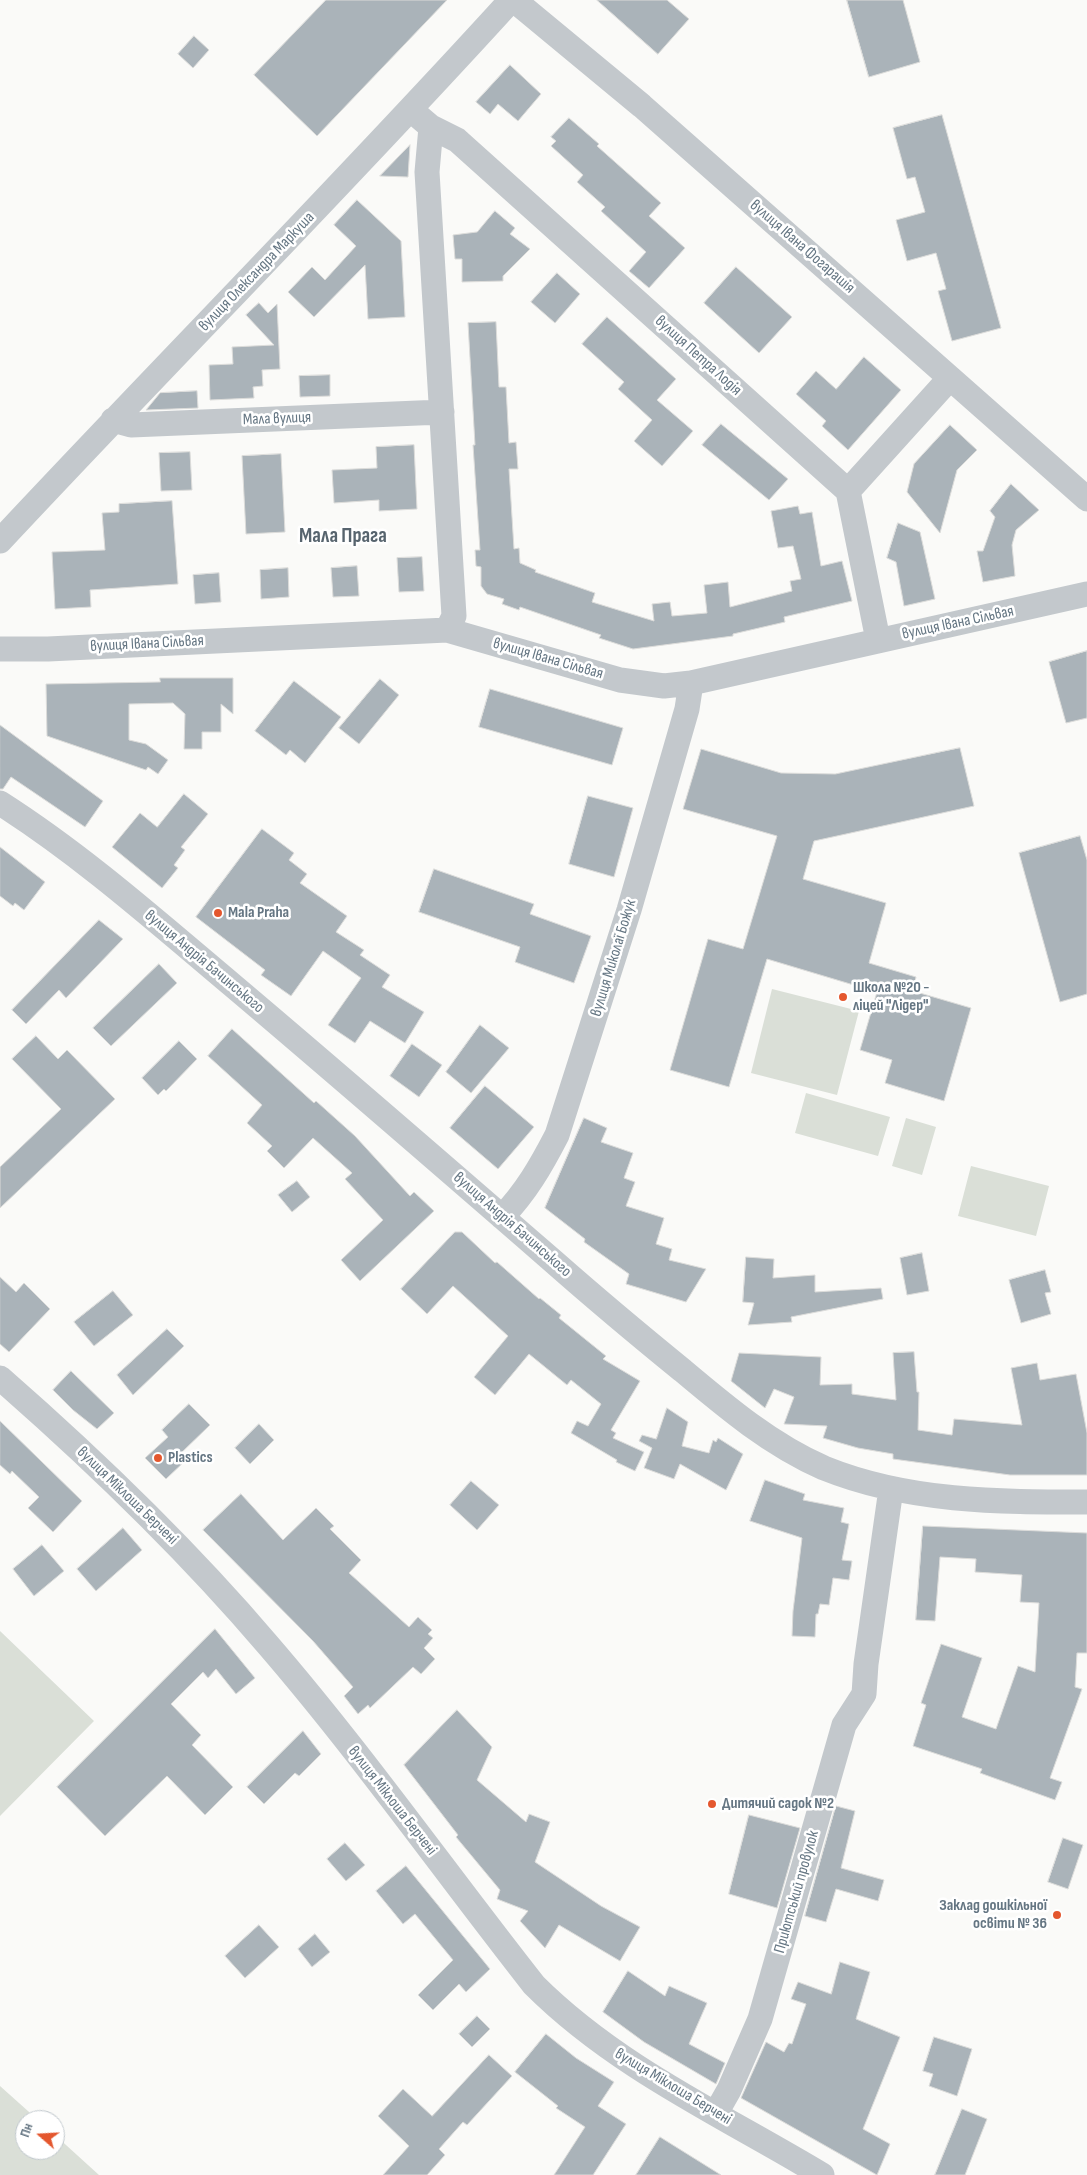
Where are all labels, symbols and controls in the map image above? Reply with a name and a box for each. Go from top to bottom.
street label: вулиця Івана Фогарашія [746,196,858,298]
street label: вулиця Олександра Маркуша [195,208,319,336]
street label: вулиця Петра Лодія [651,312,745,400]
street label: Мала вулиця [243,408,311,430]
district label: Мала Прага [299,524,387,550]
street label: вулиця Івана Сільвая [900,602,1016,644]
street label: вулиця Івана Сільвая [90,631,204,657]
street label: вулиця Івана Сільвая [491,634,605,684]
street label: вулиця Миколаї Божук [587,897,641,1019]
place label: Mala Praha [228,903,289,923]
street label: вулиця Андрія Бачинського [140,906,268,1018]
marker: Mala Praha [212,907,224,919]
place label: Школа №20 - ліцей "Лідер" [853,978,929,1016]
marker: Школа №20 - ліцей "Лідер" [837,991,849,1003]
street label: вулиця Андрія Бачинського [449,1169,575,1281]
street label: вулиця Міклоша Берчені [73,1443,181,1549]
place label: Plastics [168,1448,213,1468]
marker: Plastics [152,1452,164,1464]
street label: вулиця Міклоша Берчені [344,1743,440,1859]
place label: Дитячий садок №2 [722,1794,834,1814]
marker: Дитячий садок №2 [706,1798,718,1810]
street label: Приютський провулок [770,1829,824,1955]
place label: Заклад дошкільної освіти № 36 [939,1896,1047,1934]
marker: Заклад дошкільної освіти № 36 [1051,1909,1063,1921]
street label: вулиця Міклоша Берчені [611,2045,735,2129]
north arrow [15,2110,65,2160]
text: Пн [16,2121,37,2139]

